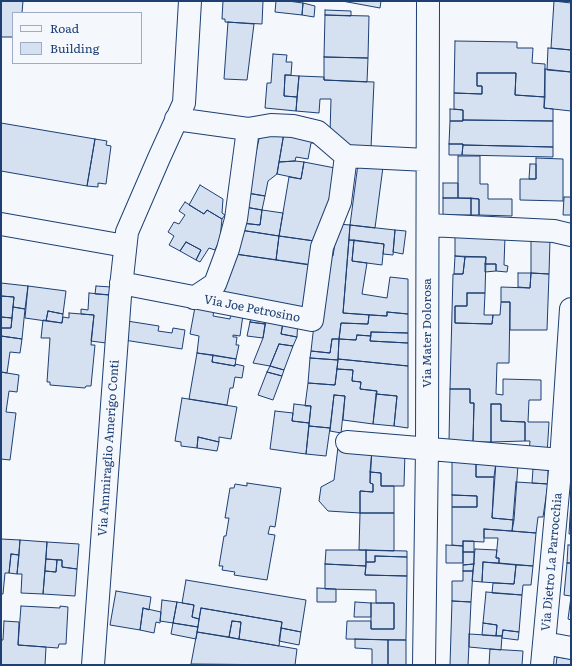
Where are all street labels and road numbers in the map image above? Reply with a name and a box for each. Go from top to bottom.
street label: Via Mater Dolorosa [420,278,434,388]
street label: Via Joe Petrosino [203,293,301,325]
street label: Via Ammiraglio Amerigo Conti [96,359,122,537]
street label: Via Dietro La Parrocchia [539,492,565,632]

